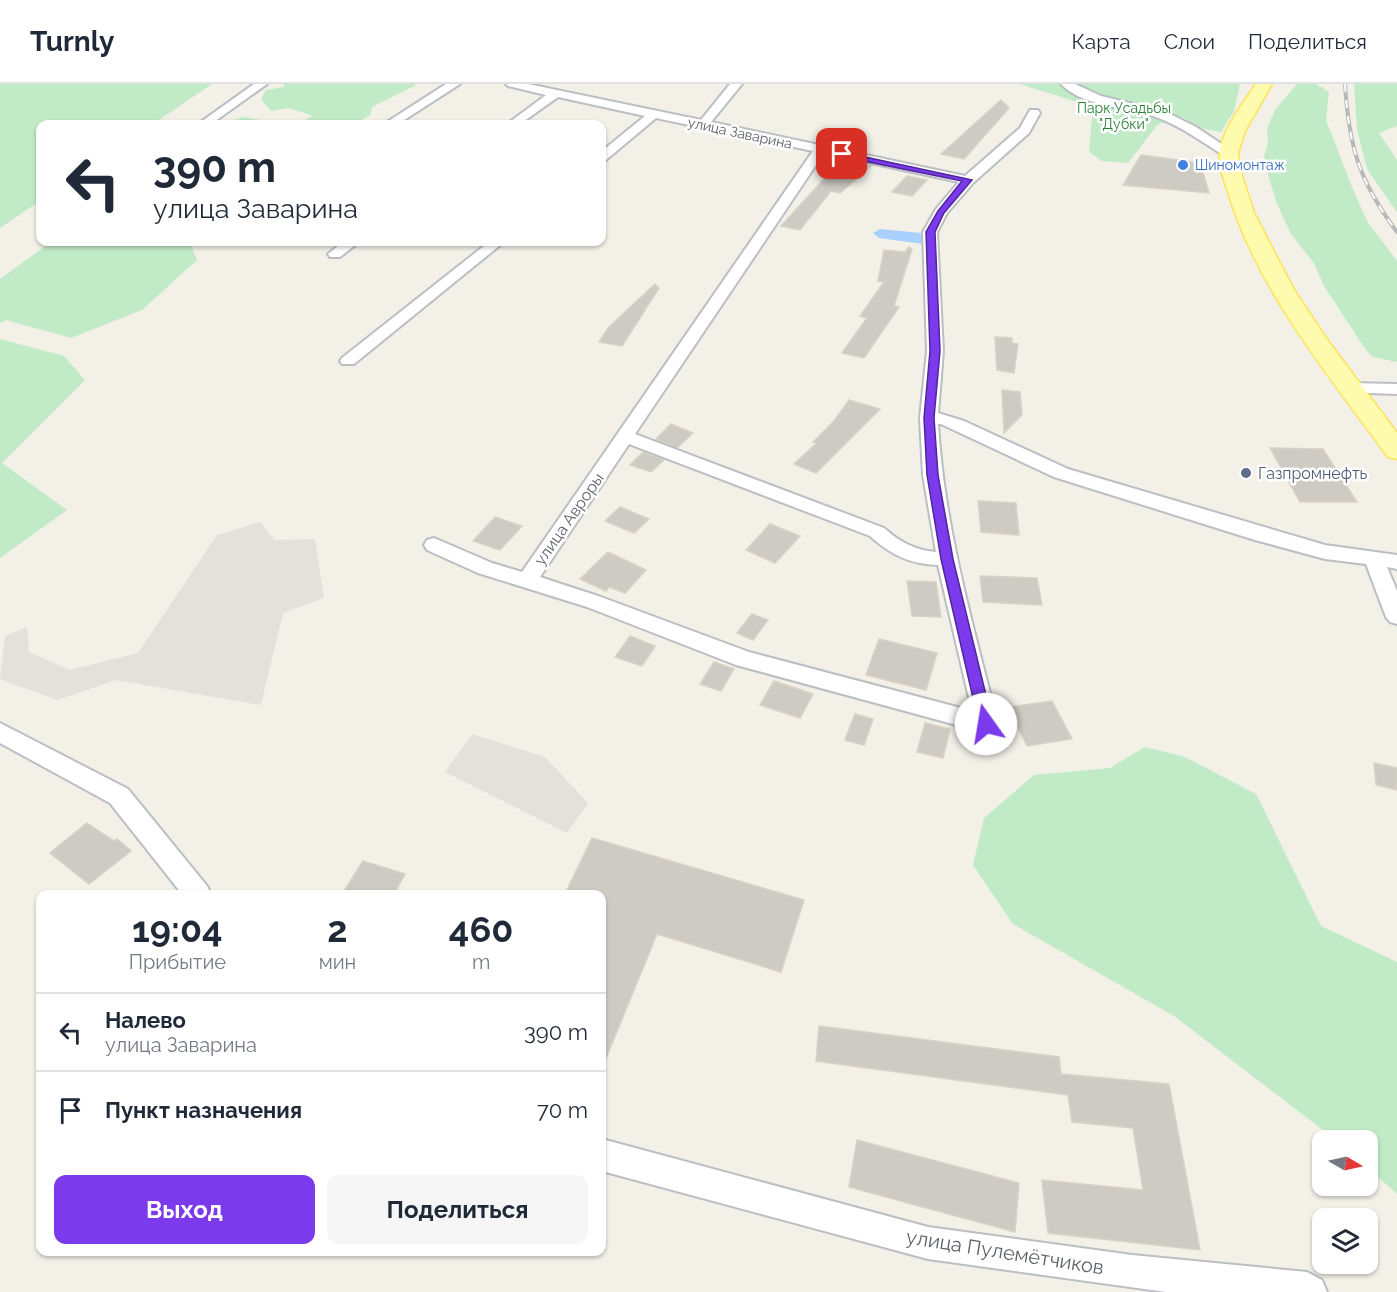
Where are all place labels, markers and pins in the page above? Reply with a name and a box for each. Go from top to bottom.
pin [816,128,867,179]
place label: Шиномонтаж [1195,157,1285,173]
marker: Шиномонтаж [1176,158,1190,172]
place label: Газпромнефть [1258,464,1368,483]
marker: Газпромнефть [1239,466,1253,480]

